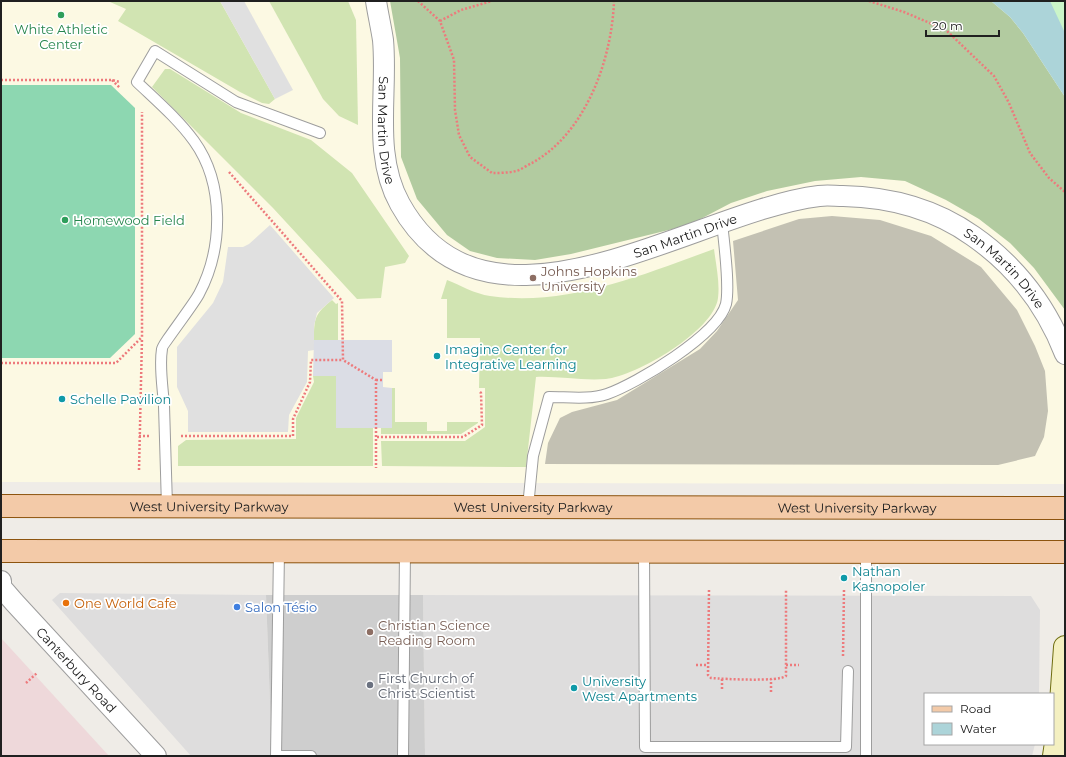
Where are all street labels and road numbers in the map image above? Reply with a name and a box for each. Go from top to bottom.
street label: San Martin Drive [375,76,399,186]
street label: San Martin Drive [631,210,739,261]
street label: San Martin Drive [961,224,1048,311]
street label: West University Parkway [129,498,290,515]
street label: West University Parkway [453,499,614,515]
street label: West University Parkway [777,499,938,516]
street label: Canterbury Road [33,624,120,716]

